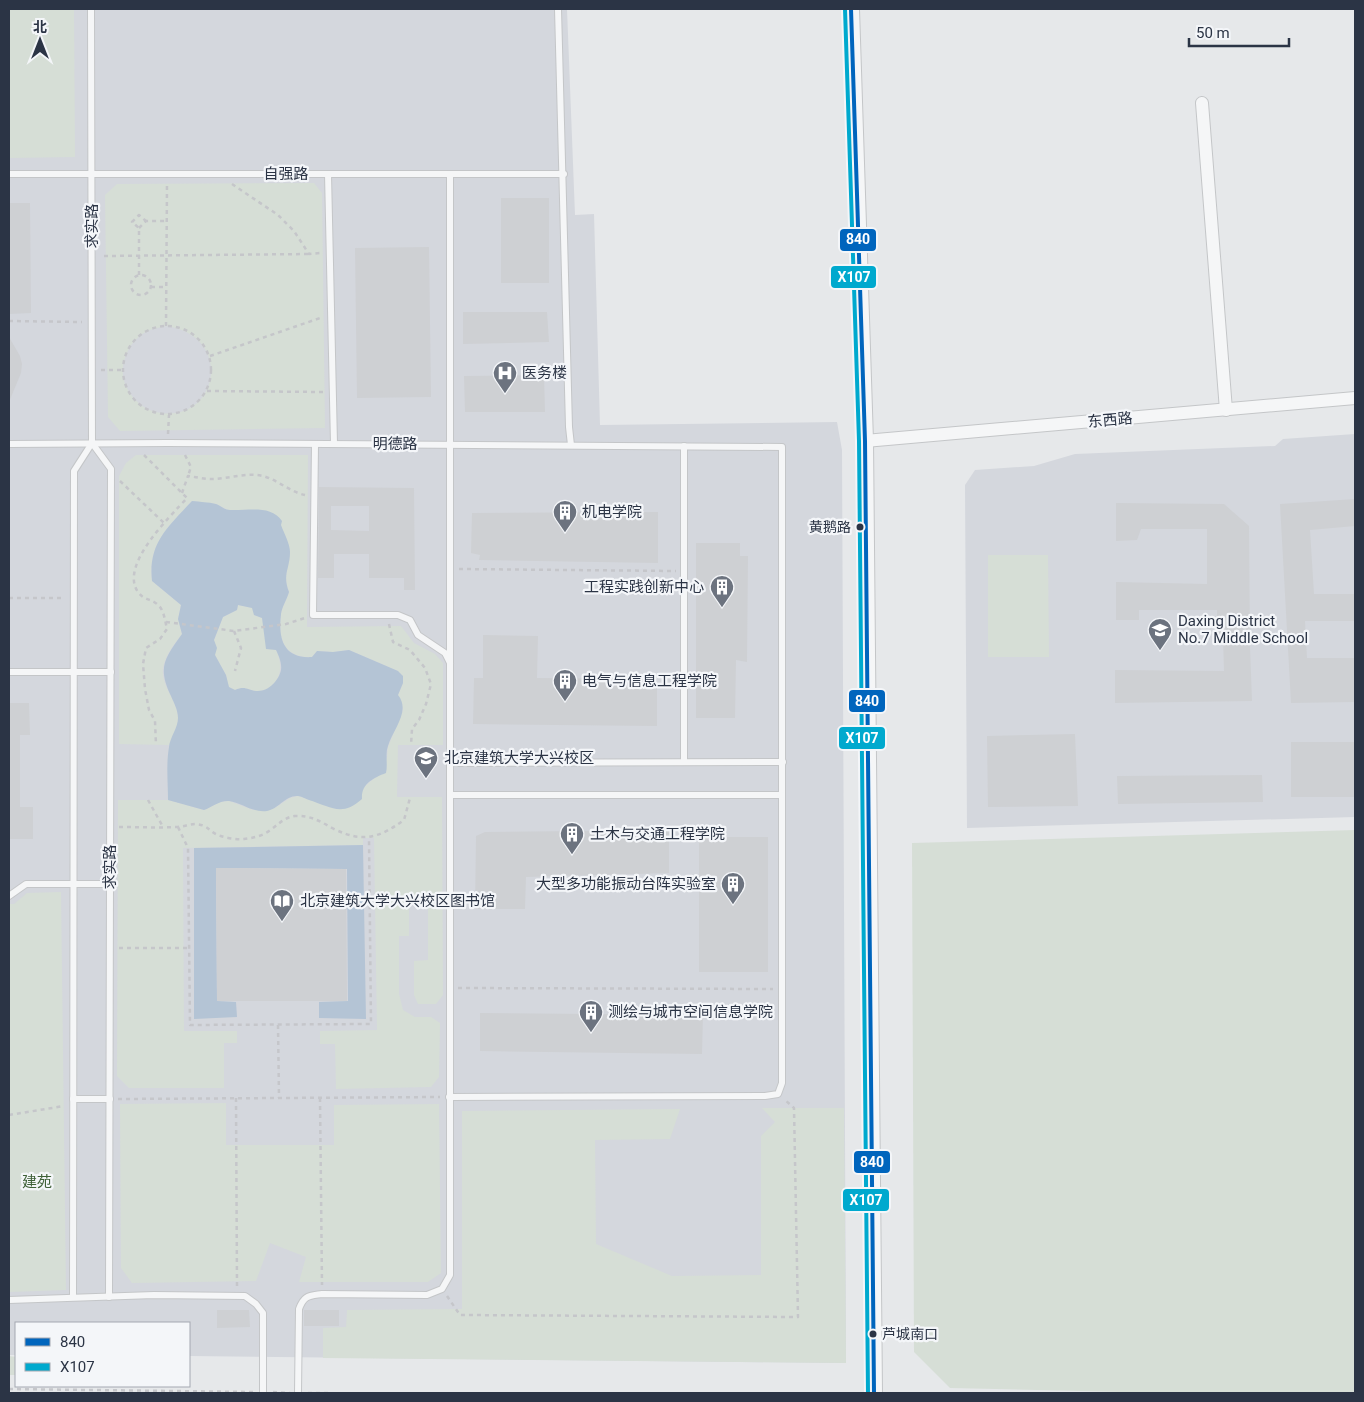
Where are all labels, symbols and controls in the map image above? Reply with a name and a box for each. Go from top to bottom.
north arrow [15,15,65,65]
scale bar [1189,15,1289,47]
text: 北 [33,19,47,35]
text: 50 m [1196,24,1230,42]
street label: 自强路 [263,165,309,183]
street label: 求实路 [83,203,101,249]
line badge: 840 [839,228,877,252]
text: 840 [846,231,870,247]
line badge: X107 [830,265,877,289]
text: X107 [838,269,870,285]
hospital icon: 医务楼 [492,360,518,394]
place label: 医务楼 [522,364,567,382]
street label: 东西路 [1087,409,1133,431]
street label: 明德路 [372,435,418,453]
building icon: 机电学院 [552,499,578,533]
place label: 机电学院 [582,503,642,521]
place label: 黄鹅路 [809,519,851,535]
marker: 黄鹅路 [855,522,865,532]
building icon: 工程实践创新中心 [709,574,735,608]
place label: 工程实践创新中心 [584,578,704,596]
place label: Daxing District No.7 Middle School [1178,612,1308,647]
school or university icon: Daxing District No.7 Middle School [1147,617,1173,651]
building icon: 电气与信息工程学院 [552,668,578,702]
place label: 电气与信息工程学院 [582,672,717,690]
line badge: 840 [848,689,886,713]
text: 840 [855,693,879,709]
line badge: X107 [838,726,886,750]
text: X107 [846,730,878,746]
school or university icon: 北京建筑大学大兴校区 [413,745,439,779]
place label: 北京建筑大学大兴校区 [444,749,594,767]
building icon: 土木与交通工程学院 [559,821,585,855]
place label: 土木与交通工程学院 [590,825,725,843]
street label: 求实路 [101,844,119,890]
building icon: 大型多功能振动台阵实验室 [720,871,746,905]
place label: 大型多功能振动台阵实验室 [536,875,716,893]
library icon: 北京建筑大学大兴校区图书馆 [269,888,295,922]
place label: 北京建筑大学大兴校区图书馆 [300,892,495,910]
building icon: 测绘与城市空间信息学院 [578,999,604,1033]
place label: 测绘与城市空间信息学院 [608,1003,773,1021]
line badge: 840 [853,1150,891,1174]
text: 840 [860,1154,884,1170]
park label: 建苑 [22,1173,52,1191]
line badge: X107 [842,1188,890,1212]
text: X107 [850,1192,882,1208]
legend [15,1322,190,1387]
place label: 芦城南口 [882,1326,938,1342]
marker: 芦城南口 [868,1329,878,1339]
text: 840 [60,1333,85,1351]
text: X107 [60,1358,95,1376]

